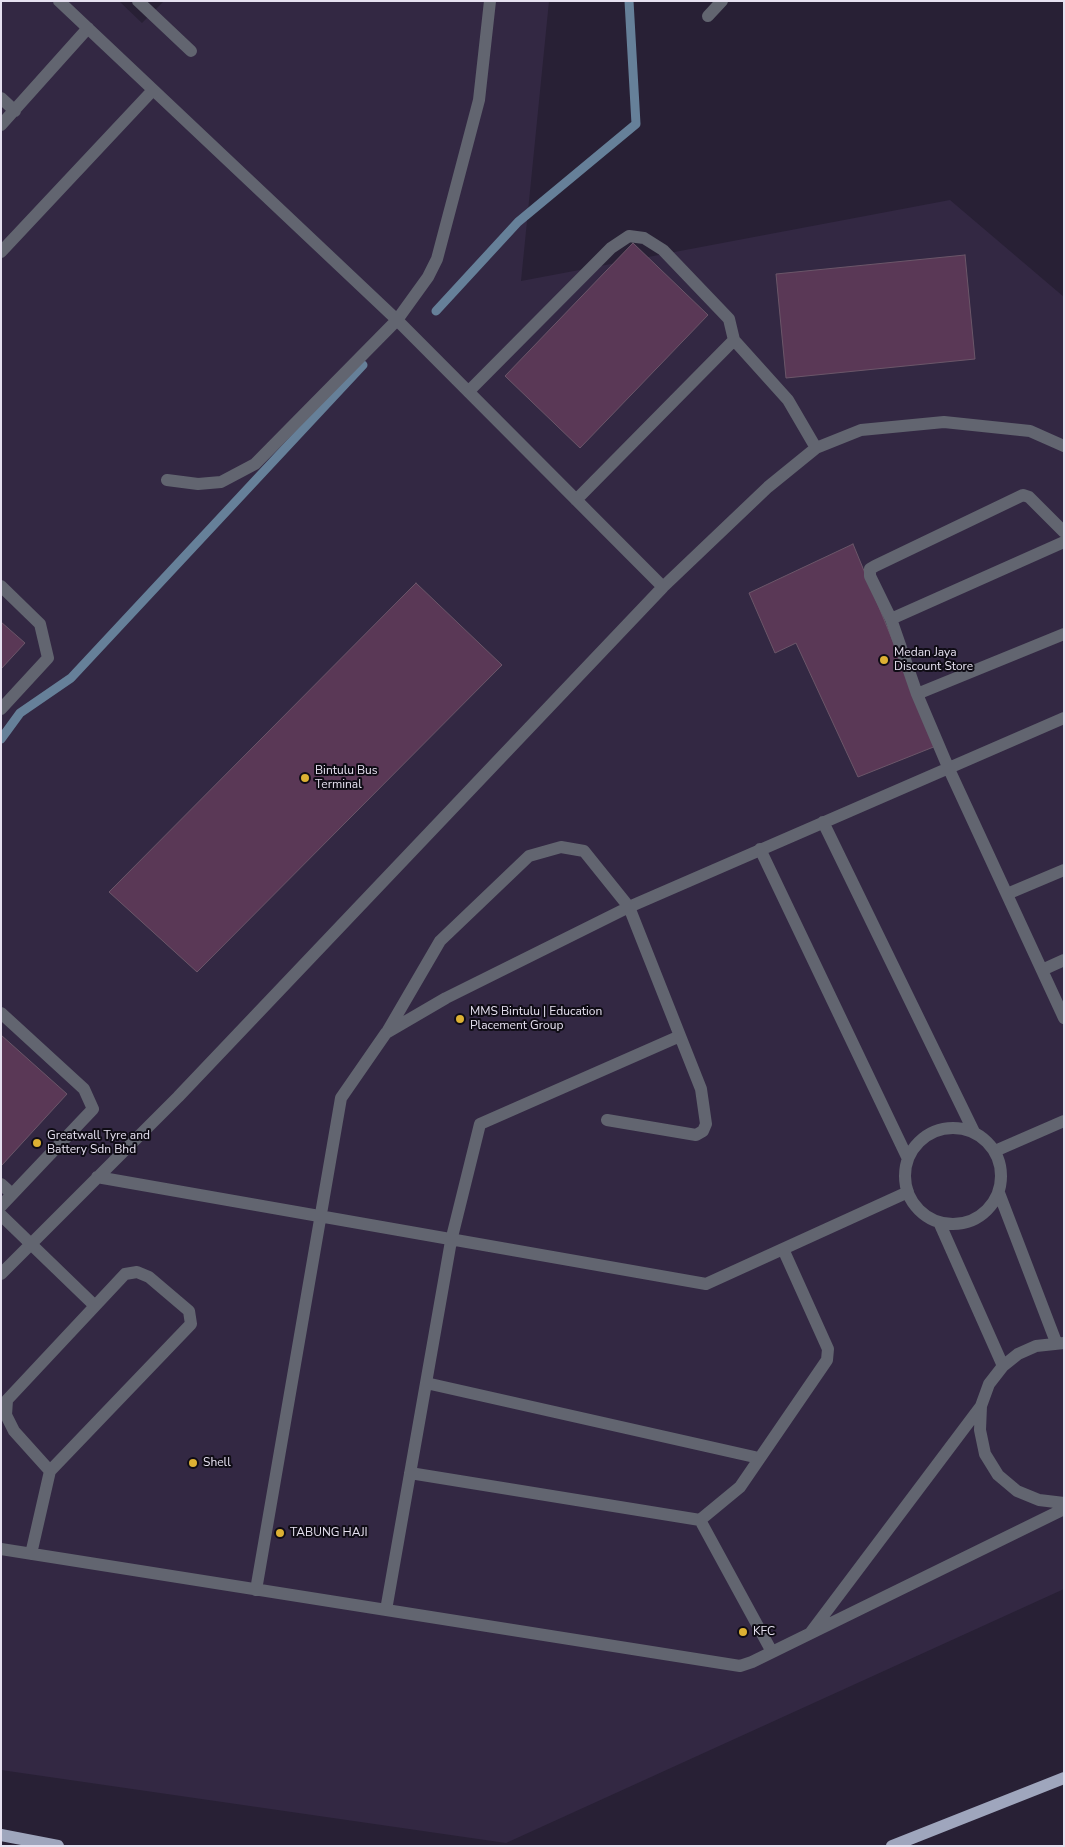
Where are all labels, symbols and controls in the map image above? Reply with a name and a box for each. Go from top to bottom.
place label: Medan Jaya Discount Store [894,646,973,674]
marker: Medan Jaya Discount Store [878,654,890,666]
place label: Bintulu Bus Terminal [315,764,378,792]
marker: Bintulu Bus Terminal [299,772,311,784]
place label: MMS Bintulu | Education Placement Group [470,1005,602,1033]
marker: MMS Bintulu | Education Placement Group [454,1013,466,1025]
place label: Greatwall Tyre and Battery Sdn Bhd [47,1129,150,1157]
marker: Greatwall Tyre and Battery Sdn Bhd [31,1137,43,1149]
place label: Shell [203,1456,231,1470]
marker: Shell [187,1457,199,1469]
place label: TABUNG HAJI [290,1526,368,1540]
marker: TABUNG HAJI [274,1527,286,1539]
place label: KFC [753,1625,775,1639]
marker: KFC [737,1626,749,1638]

